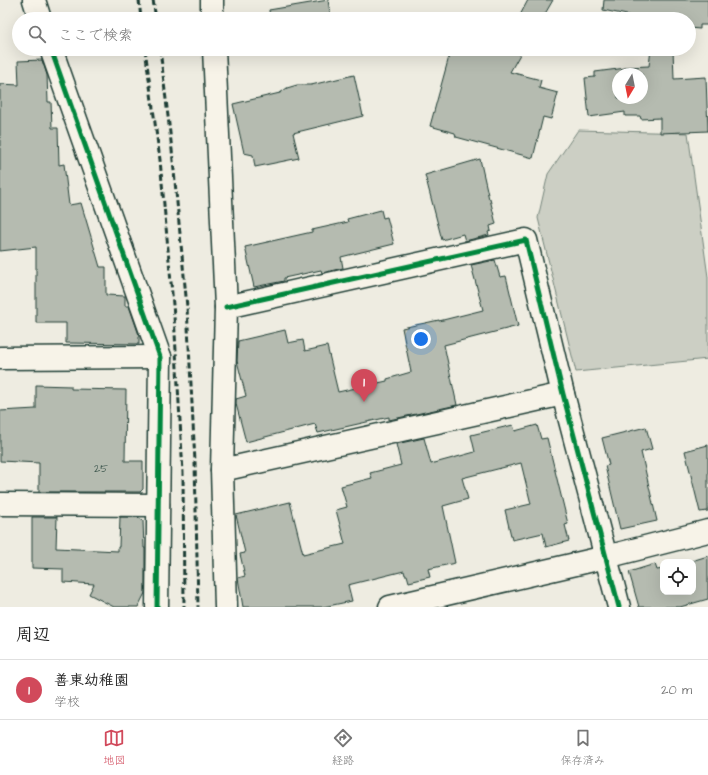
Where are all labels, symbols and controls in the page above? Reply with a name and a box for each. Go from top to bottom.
search box [12,12,696,56]
icon: search [26,23,48,45]
text: ここで検索 [58,25,133,46]
north arrow [612,68,648,104]
your location [411,329,431,349]
pin: 1 [351,369,377,402]
house number: 25 [94,461,108,476]
map controls [660,559,696,595]
button: locate [660,559,696,595]
text: 周辺 [16,623,50,647]
text: 善東幼稚園 [54,670,129,691]
text: 1 [28,681,30,699]
text: 20 m [661,681,692,699]
text: 学校 [54,693,80,711]
tab: 地図 [103,727,125,768]
tab: 経路 [332,727,354,768]
tab: 保存済み [561,727,605,768]

